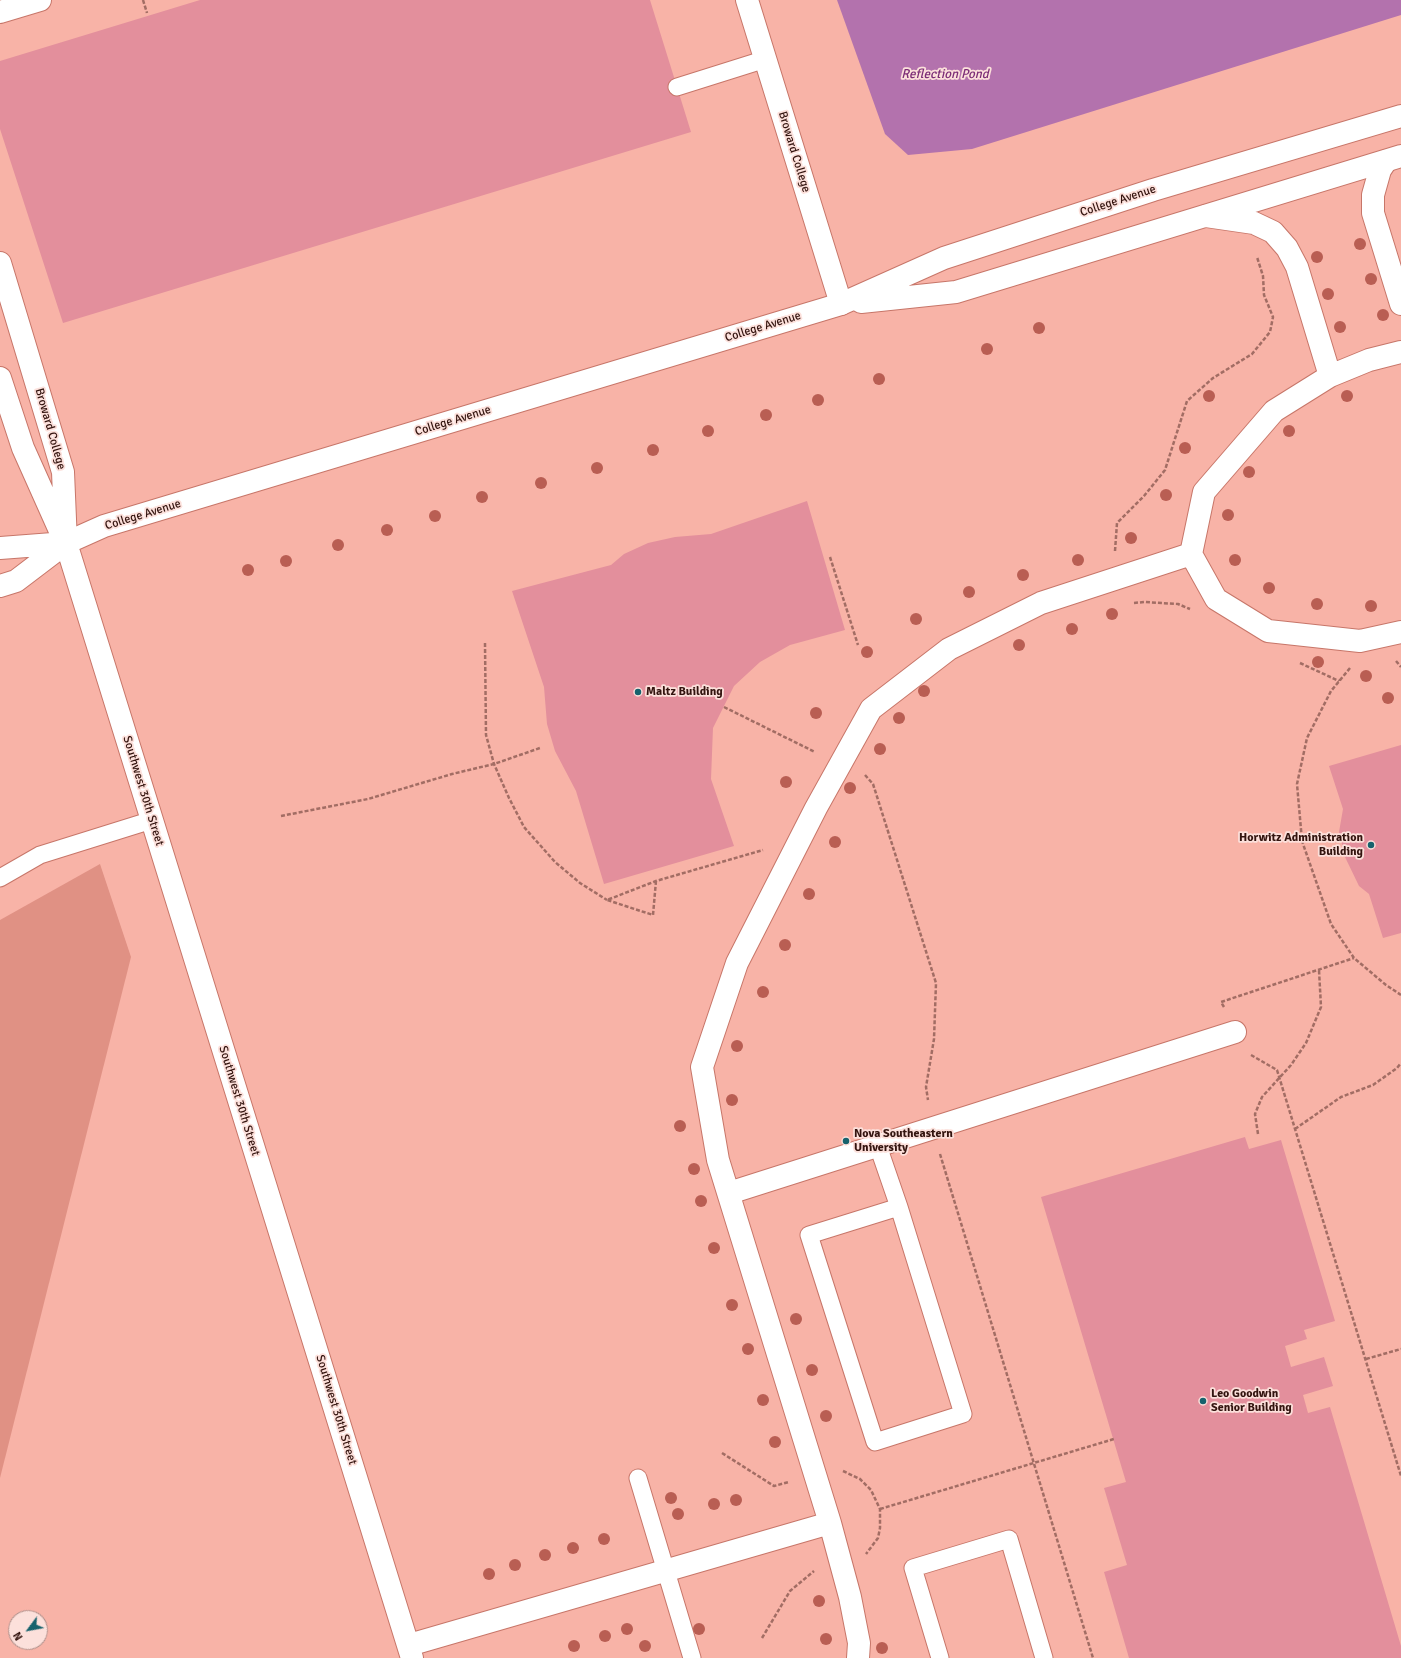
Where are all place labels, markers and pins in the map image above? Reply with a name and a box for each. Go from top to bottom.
place label: Maltz Building [646,685,723,699]
marker: Maltz Building [633,687,643,697]
place label: Horwitz Administration Building [1239,831,1363,859]
marker: Horwitz Administration Building [1366,840,1376,850]
place label: Nova Southeastern University [854,1127,953,1155]
marker: Nova Southeastern University [841,1136,851,1146]
place label: Leo Goodwin Senior Building [1211,1387,1292,1415]
marker: Leo Goodwin Senior Building [1198,1396,1208,1406]

